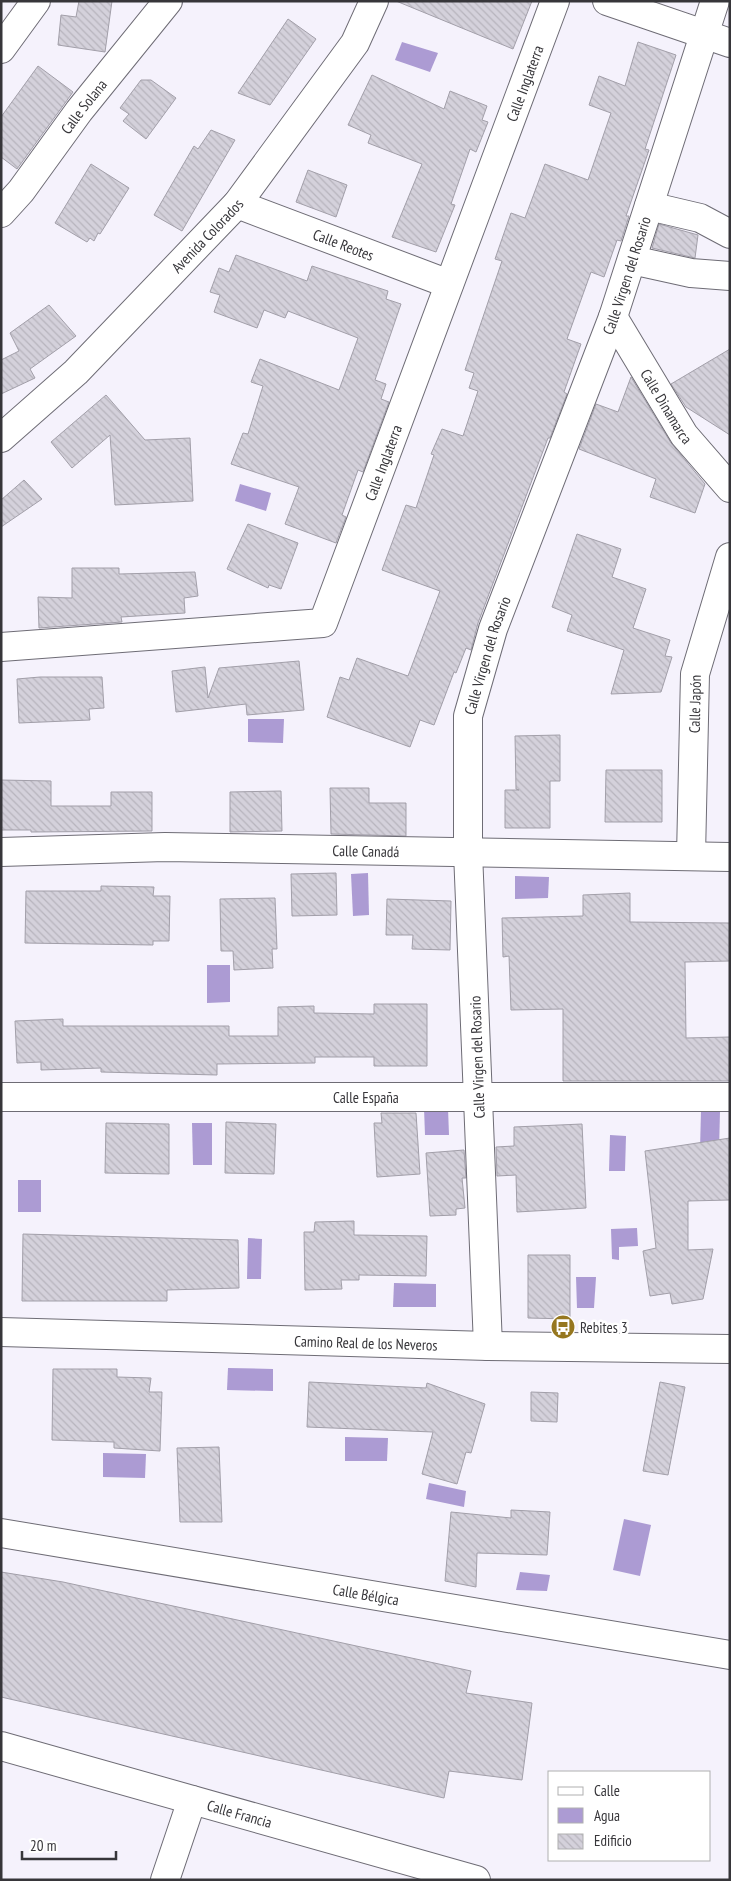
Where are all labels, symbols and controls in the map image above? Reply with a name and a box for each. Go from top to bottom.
street label: Calle Inglaterra [502,43,547,124]
street label: Calle Solana [56,75,111,137]
street label: Avenida Colorados [167,195,247,276]
street label: Calle Virgen del Rosario [598,214,654,337]
street label: Calle Reotes [311,224,377,264]
street label: Calle Dinamarca [637,365,697,448]
street label: Calle Inglaterra [360,422,406,503]
street label: Calle Virgen del Rosario [459,593,514,717]
street label: Calle Japón [684,675,704,733]
street label: Calle Canadá [332,840,400,861]
street label: Calle Virgen del Rosario [465,995,489,1119]
street label: Calle España [333,1088,399,1107]
bus stop icon: Rebites 3 [550,1314,576,1340]
place label: Rebites 3 [580,1318,628,1337]
street label: Camino Real de los Neveros [294,1331,438,1354]
street label: Calle Bélgica [331,1579,401,1609]
legend [548,1771,711,1861]
text: Calle [594,1781,620,1800]
street label: Calle Francia [205,1795,274,1832]
text: Agua [594,1806,620,1825]
scale bar [22,1828,116,1860]
text: Edificio [594,1831,632,1850]
text: 20 m [30,1836,56,1855]

